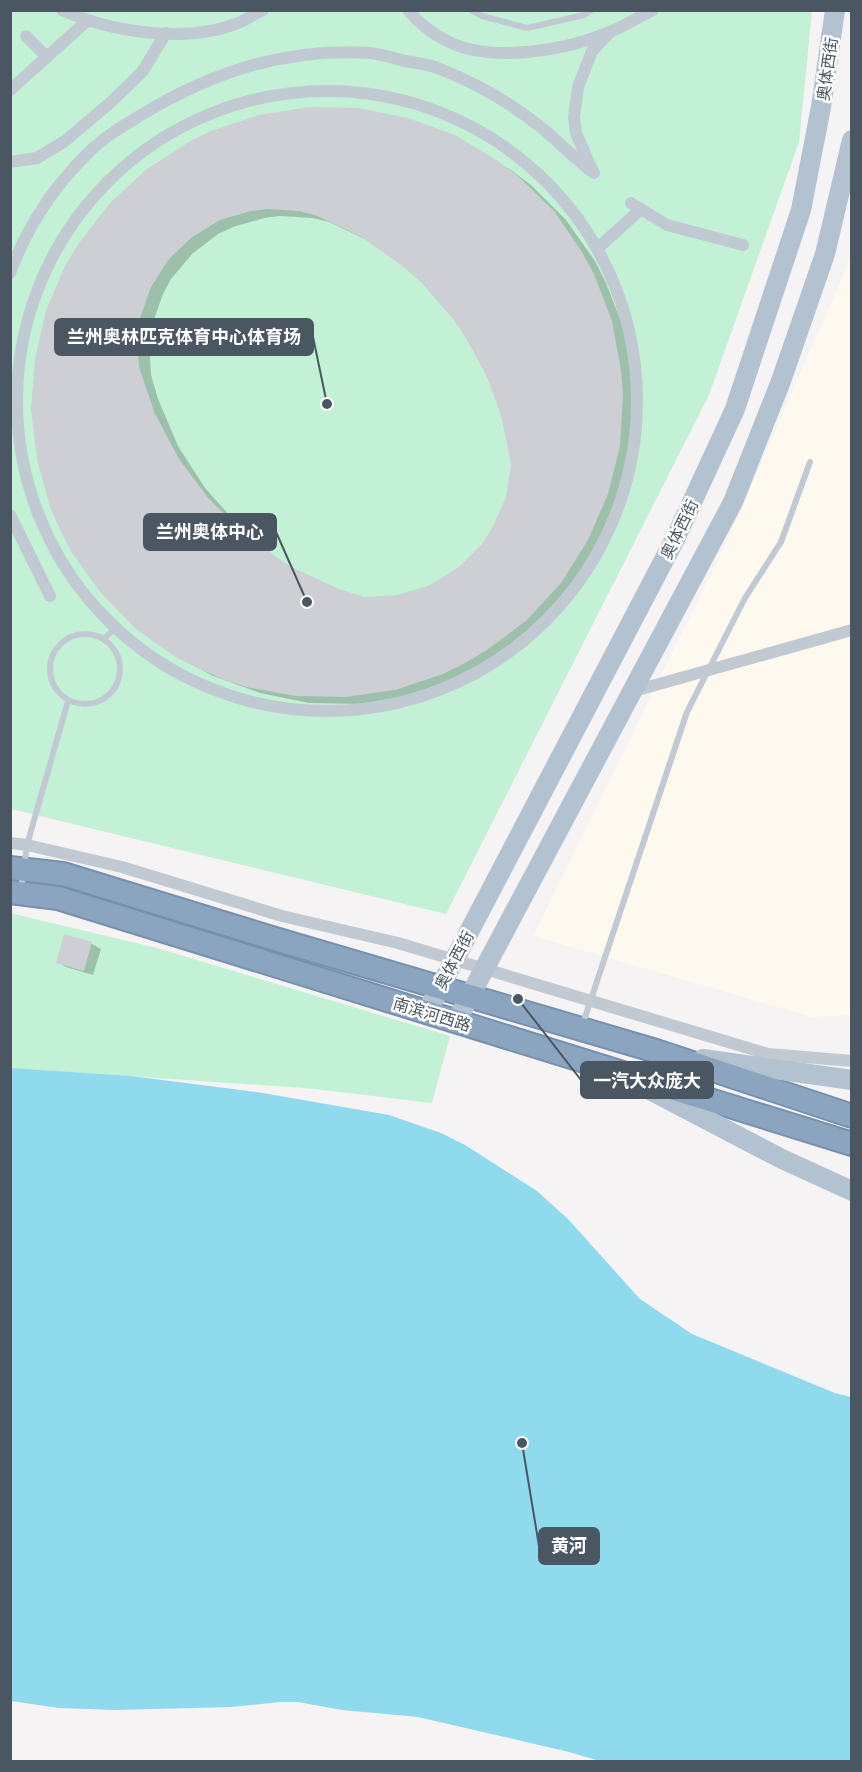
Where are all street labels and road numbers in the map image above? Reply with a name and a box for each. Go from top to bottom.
street label: 奥体西街 [813,36,841,102]
street label: 奥体西街 [656,496,702,562]
street label: 奥体西街 [430,927,478,993]
street label: 南滨河西路 [391,993,473,1035]

